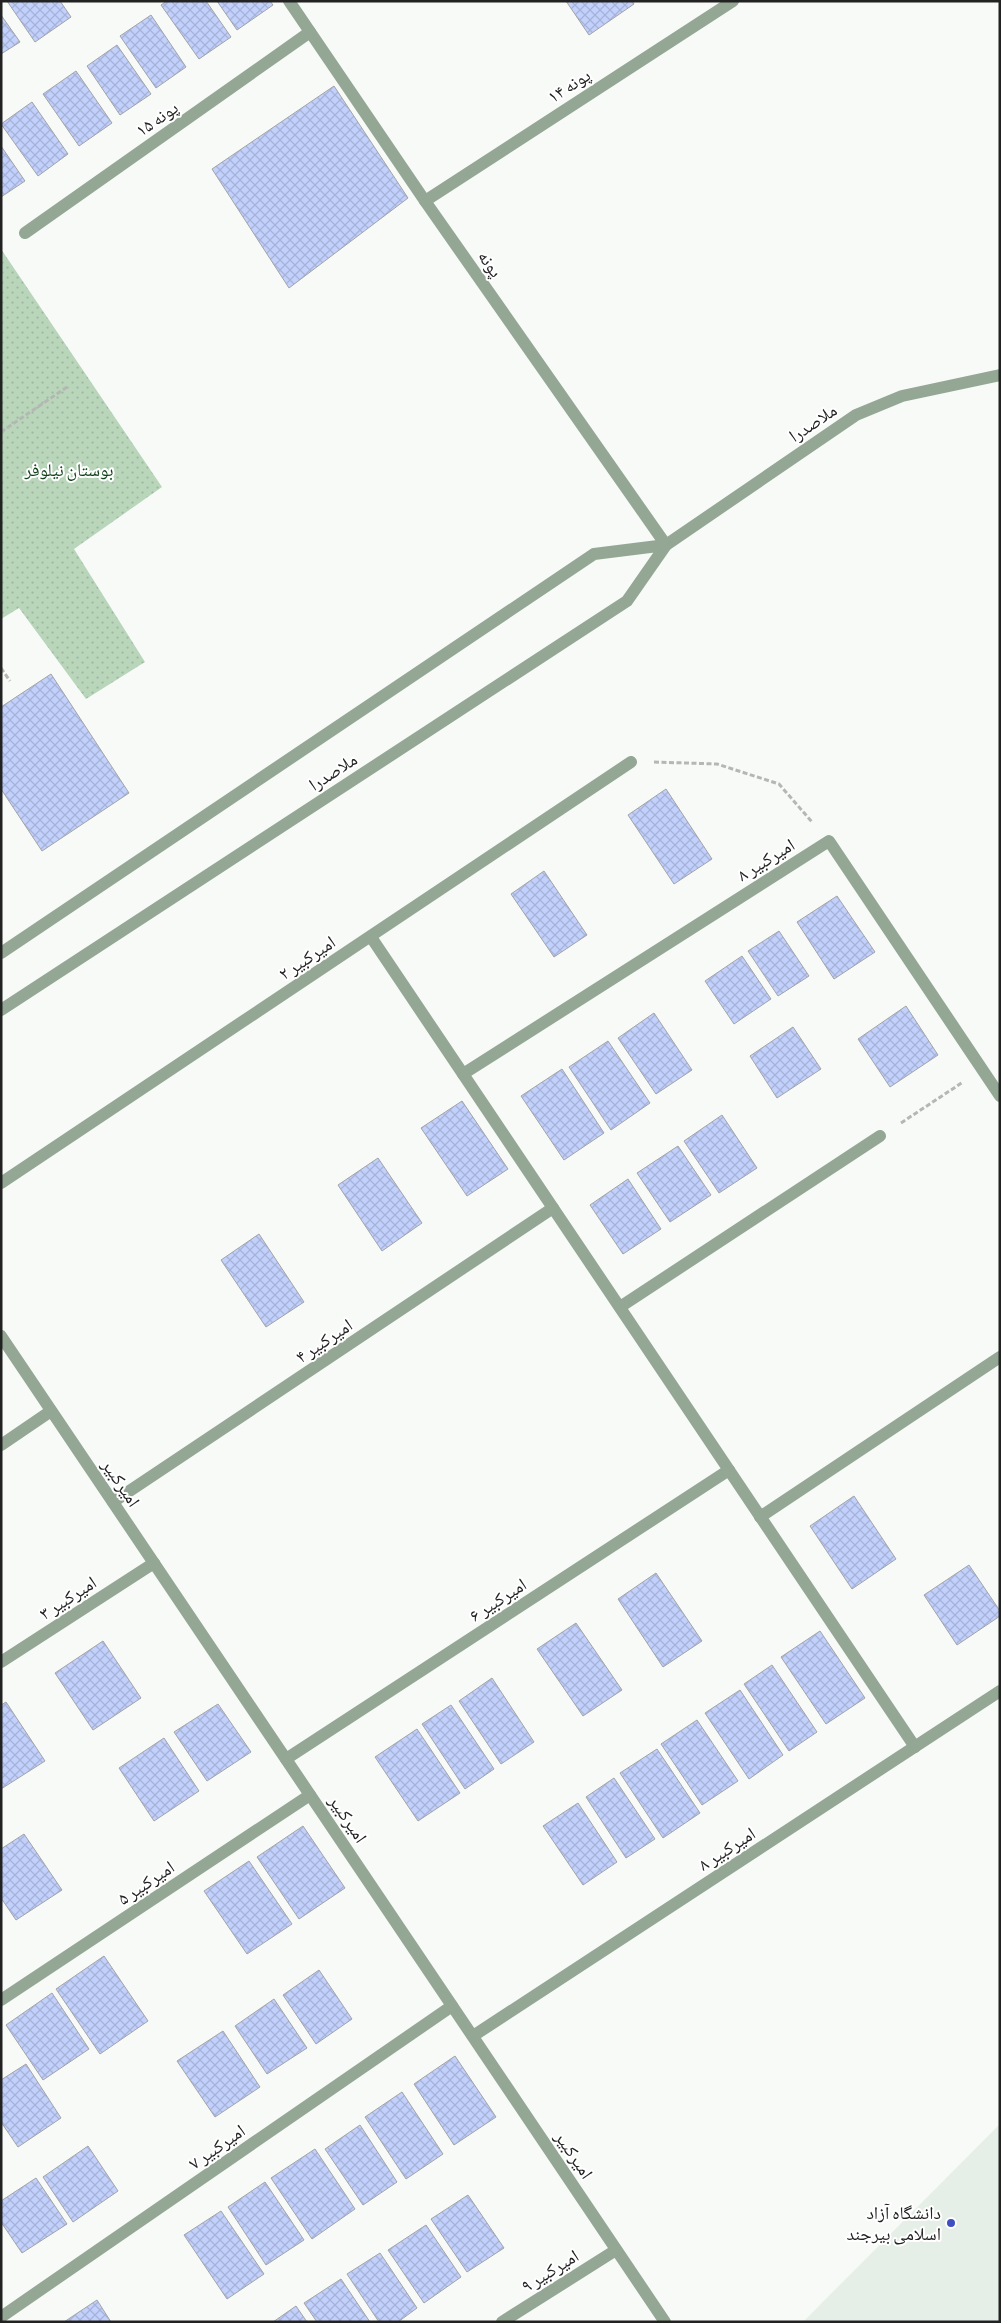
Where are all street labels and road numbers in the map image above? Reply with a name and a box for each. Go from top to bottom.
street label: پونه ۱۴ [544,65,595,108]
street label: پونه ۱۵ [132,97,183,142]
street label: پونه [473,247,506,282]
street label: ملاصدرا [785,400,841,447]
street label: ملاصدرا [305,749,361,796]
street label: امیرکبیر ۸ [734,835,799,886]
street label: امیرکبیر ۲ [275,932,340,985]
street label: امیرکبیر ۴ [292,1315,357,1368]
street label: امیرکبیر [97,1455,144,1511]
street label: امیرکبیر ۳ [36,1572,101,1625]
street label: امیرکبیر ۶ [466,1574,531,1627]
street label: امیرکبیر [324,1791,371,1847]
street label: امیرکبیر ۸ [695,1823,760,1876]
street label: امیرکبیر ۵ [114,1857,179,1910]
street label: امیرکبیر ۷ [185,2121,249,2174]
street label: امیرکبیر [550,2127,597,2183]
street label: امیرکبیر ۹ [518,2246,583,2297]

